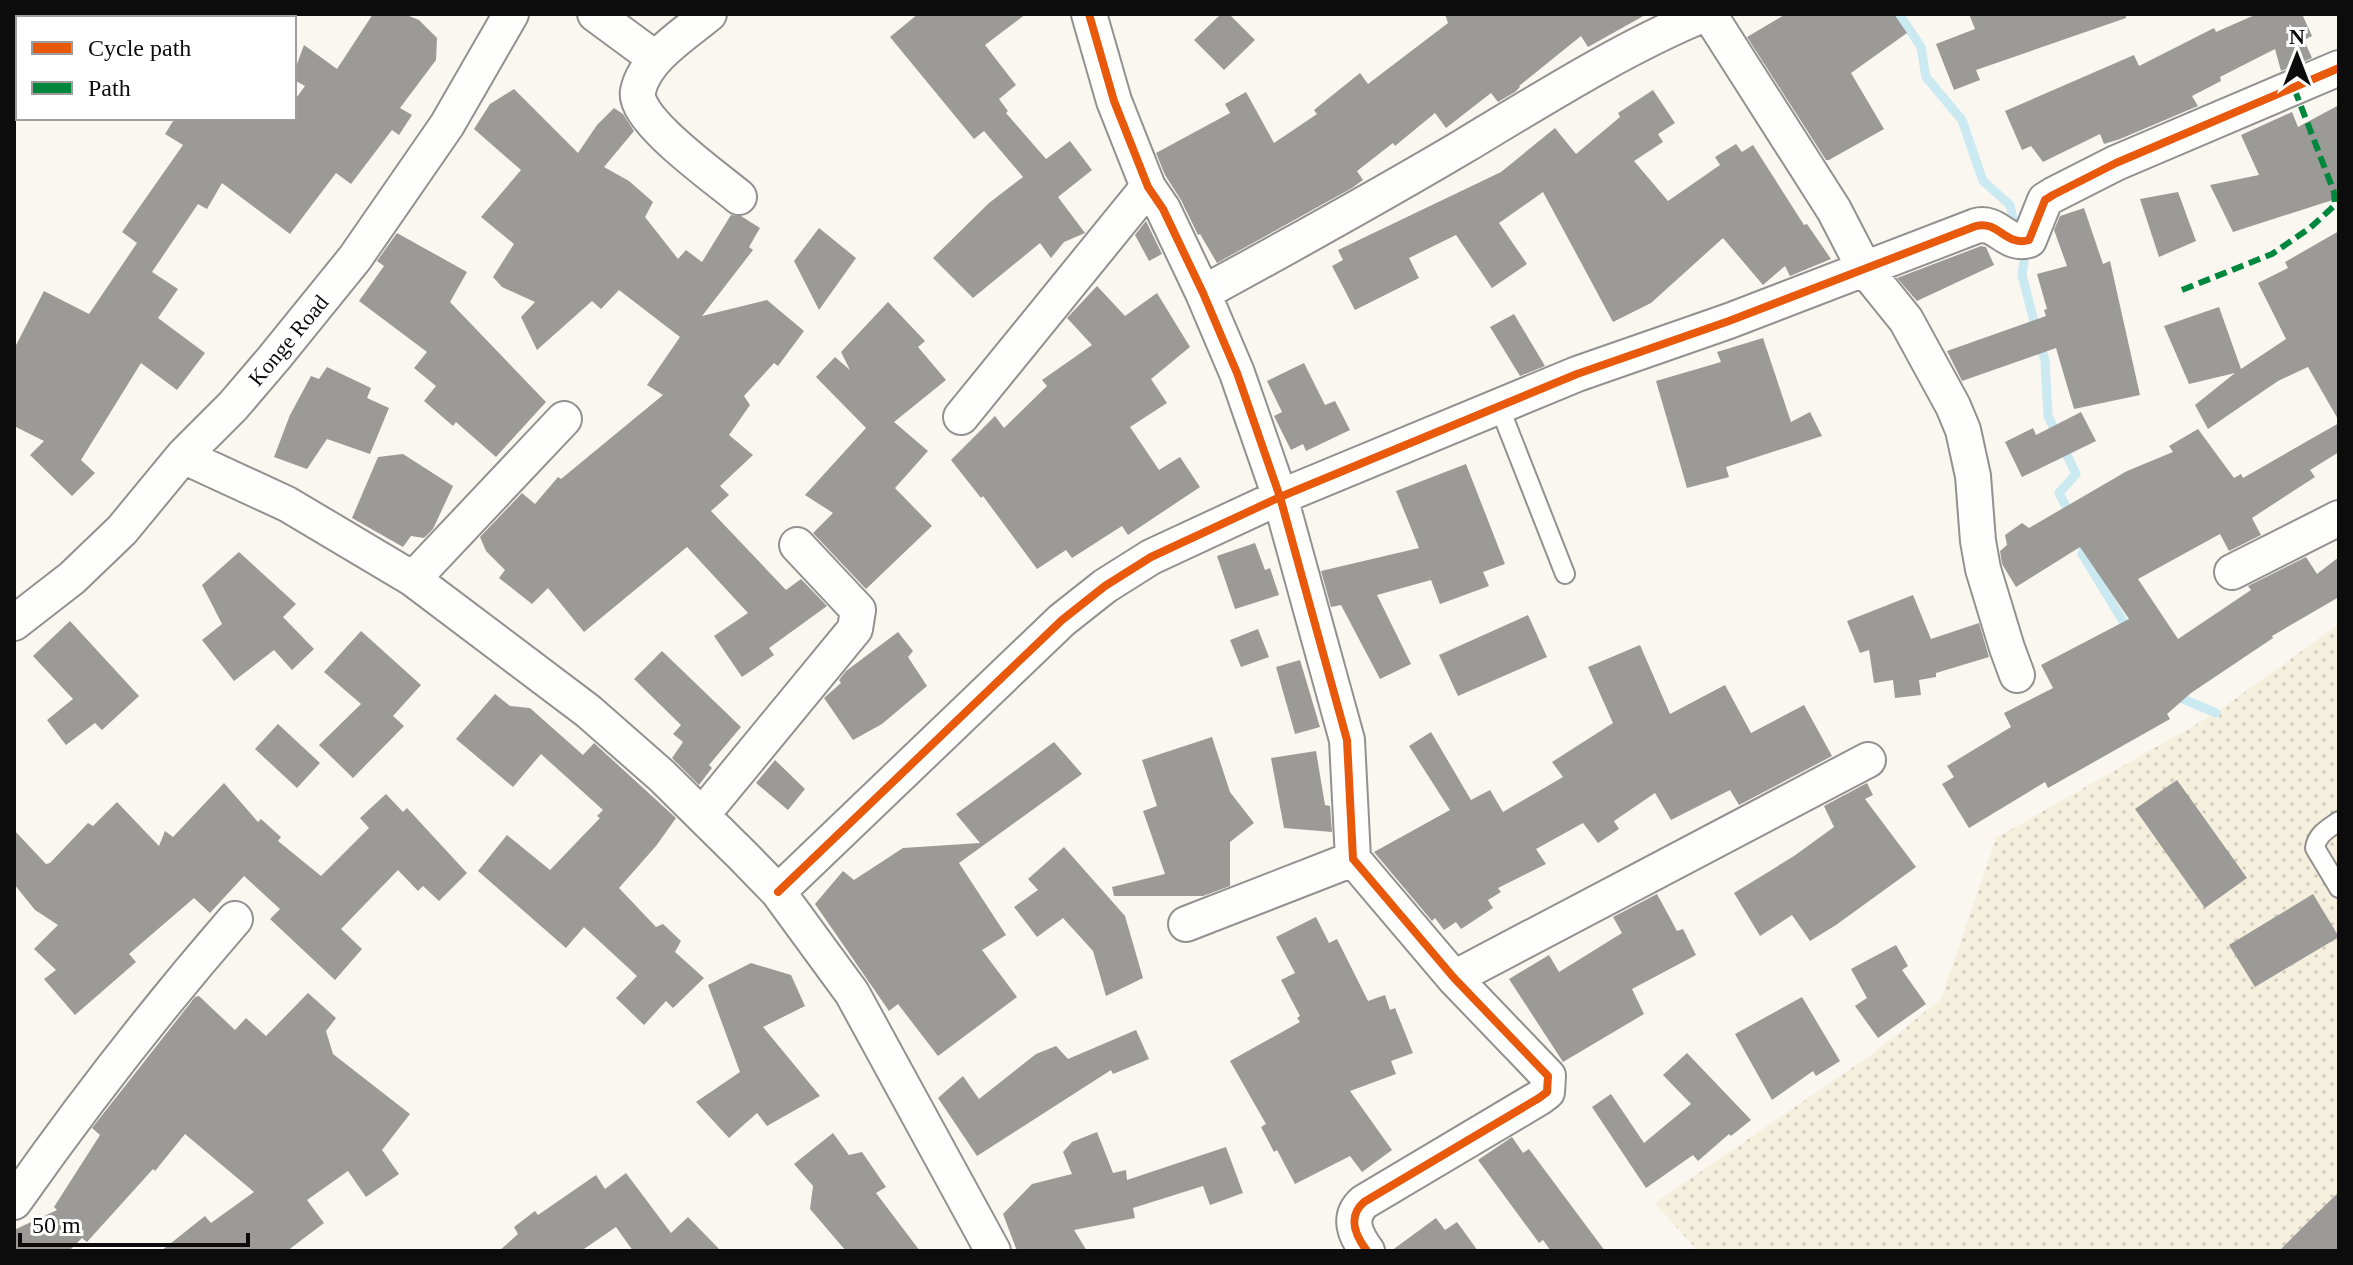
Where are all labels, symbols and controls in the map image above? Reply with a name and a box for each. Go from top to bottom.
legend [16,16,296,120]
north arrow [2257,16,2337,96]
text: N [2289,24,2305,49]
text: Cycle path [88,35,191,61]
text: Path [88,75,131,101]
street label: Konge Road [243,290,334,391]
scale bar [20,1197,248,1247]
text: 50 m [32,1212,81,1238]

